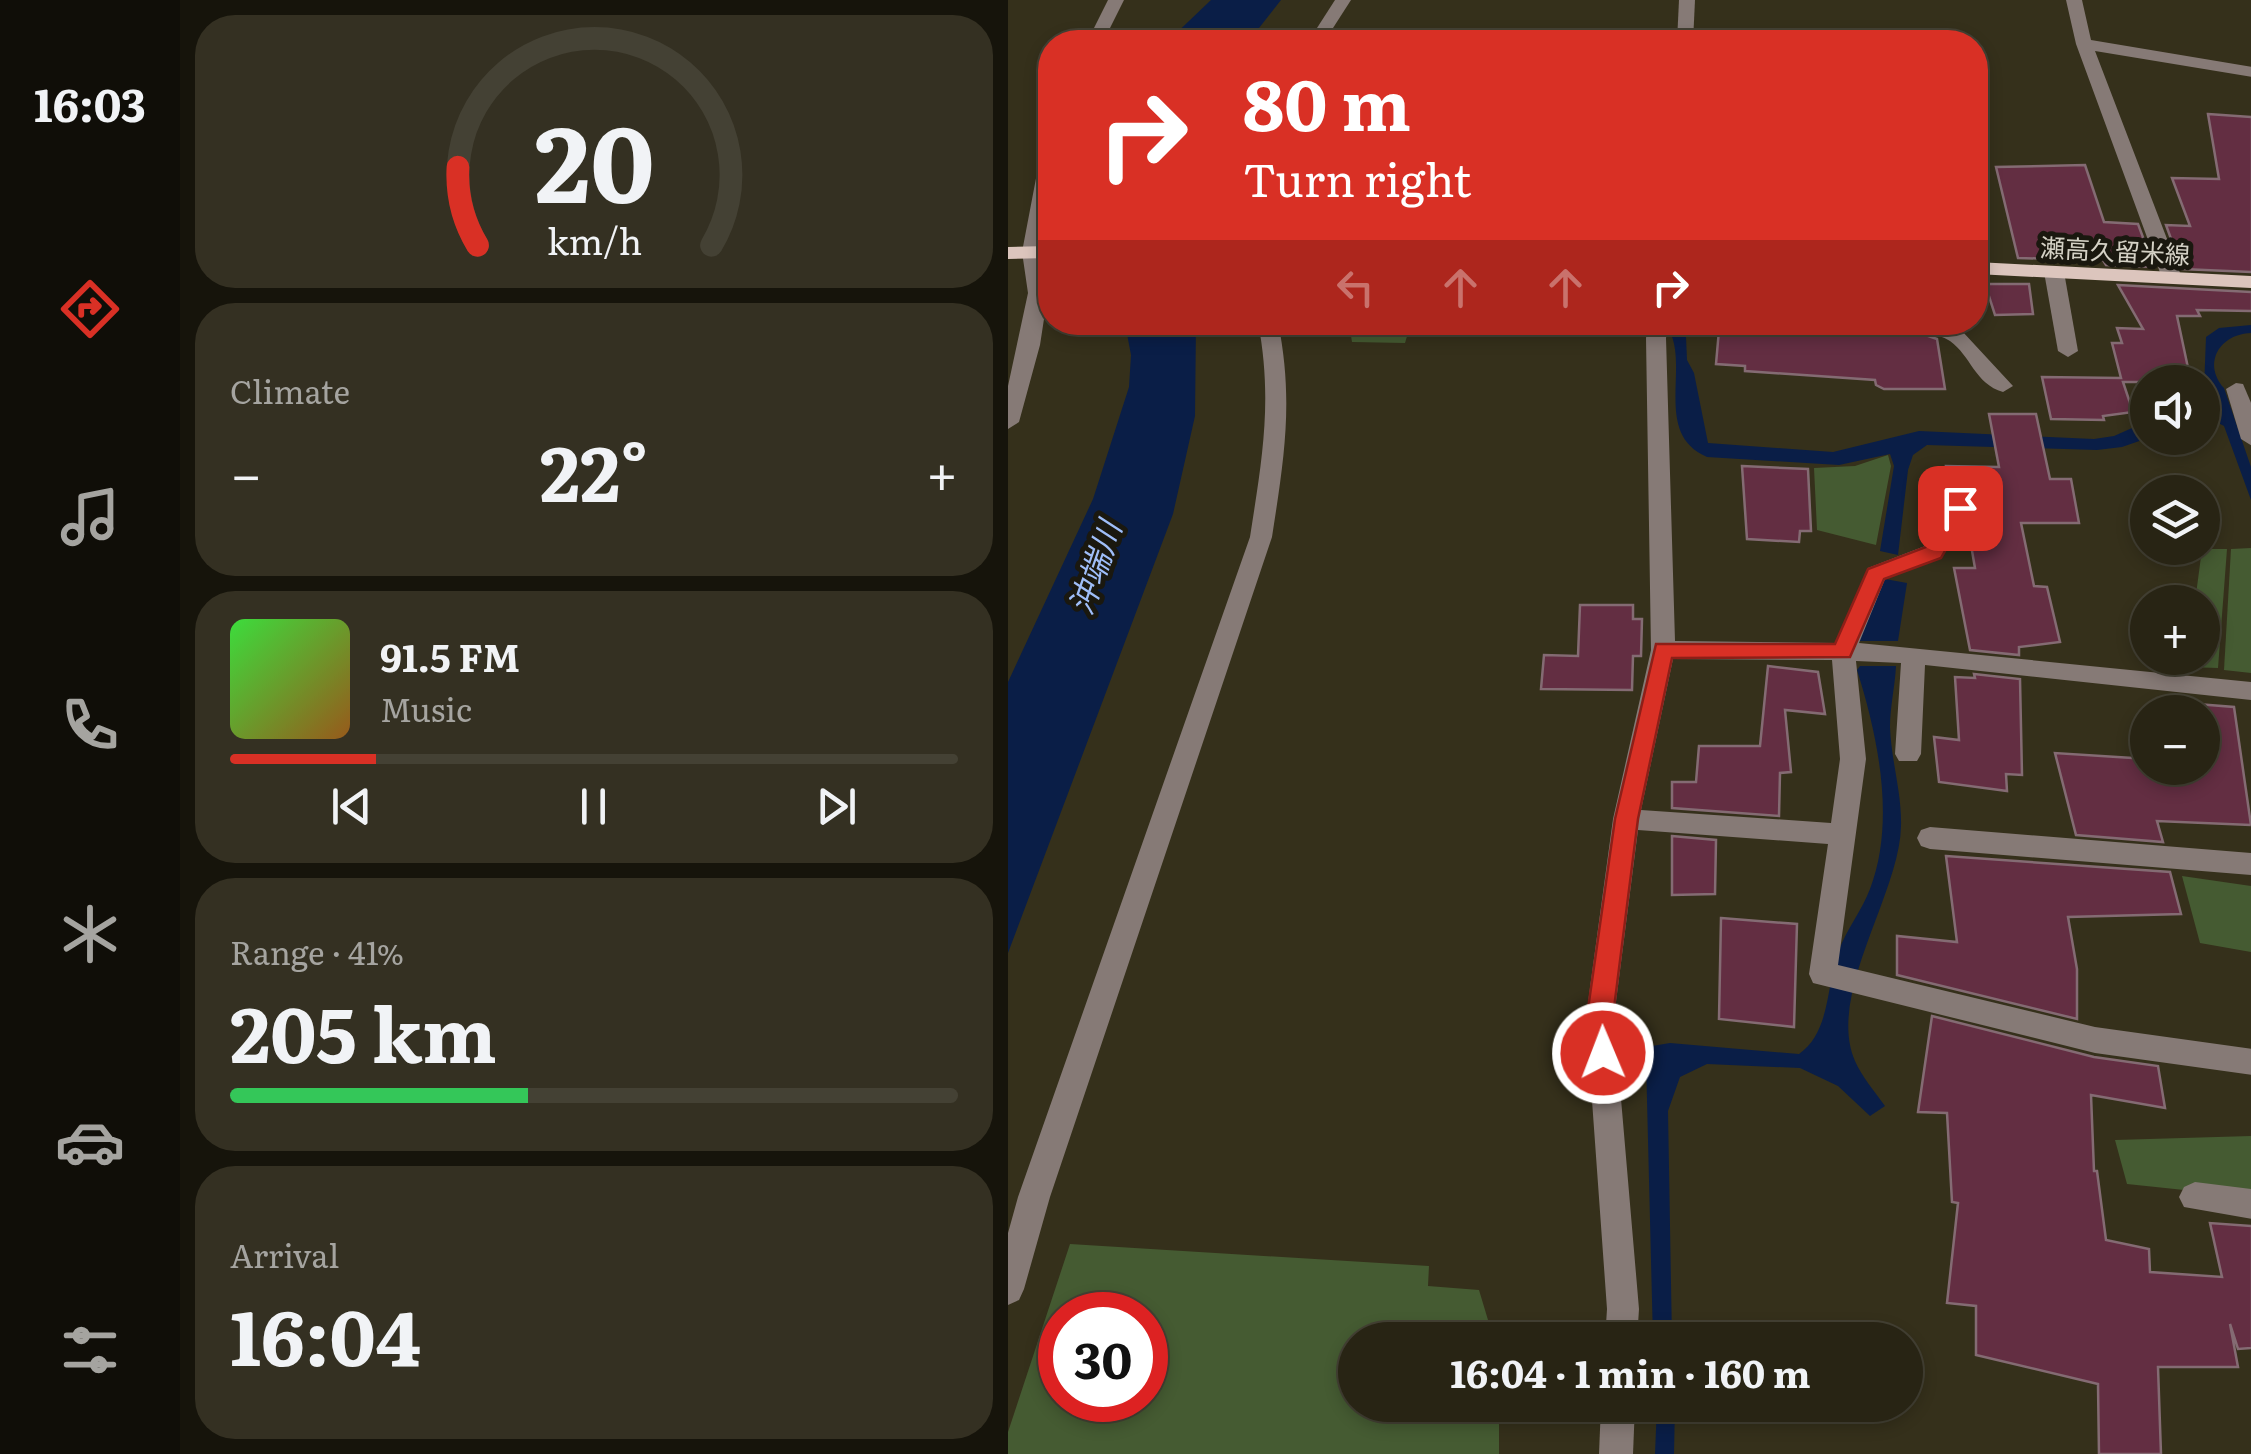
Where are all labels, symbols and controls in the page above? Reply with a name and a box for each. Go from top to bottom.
text: 80 m [1243,49,1411,153]
text: 16:03 [34,69,146,136]
icon: right [1078,70,1208,200]
text: 20 [534,81,654,235]
text: Turn right [1243,144,1471,211]
text: km/h [546,213,642,266]
street label: 瀬高久留米線 [2039,228,2191,272]
icon: left [1328,260,1383,315]
icon: ahead [1433,260,1488,315]
icon: ahead [1538,260,1593,315]
icon: right [1643,260,1698,315]
icon: directions [55,274,125,344]
map controls [2130,365,2220,785]
button: sound [2130,365,2220,455]
text: Climate [230,366,350,414]
text: 22° [540,414,648,525]
text: − [230,430,262,512]
text: + [926,430,958,512]
pin [1918,466,2003,551]
button: layers [2130,475,2220,565]
icon: arrive [1933,481,1988,536]
icon: music [55,482,125,552]
water label: 沖端川 [1055,511,1132,620]
button: + [2130,585,2220,675]
text: 91.5 FM [380,627,520,684]
text: Music [380,684,472,732]
icon: phone [55,690,125,760]
button: − [2130,695,2220,785]
icon: previous [324,779,379,834]
icon: pause [566,779,621,834]
icon: next [809,779,864,834]
icon: climate [55,899,125,969]
text: Range · 41% [230,927,404,975]
text: 205 km [230,975,497,1086]
position arrow [1551,1001,1655,1105]
icon: car [55,1107,125,1177]
text: Arrival [230,1230,339,1278]
text: 16:04 [230,1278,421,1389]
speed limit sign: 30 [1038,1292,1168,1422]
icon: filters [55,1315,125,1385]
text: 16:04 · 1 min · 160 m [1450,1343,1811,1400]

